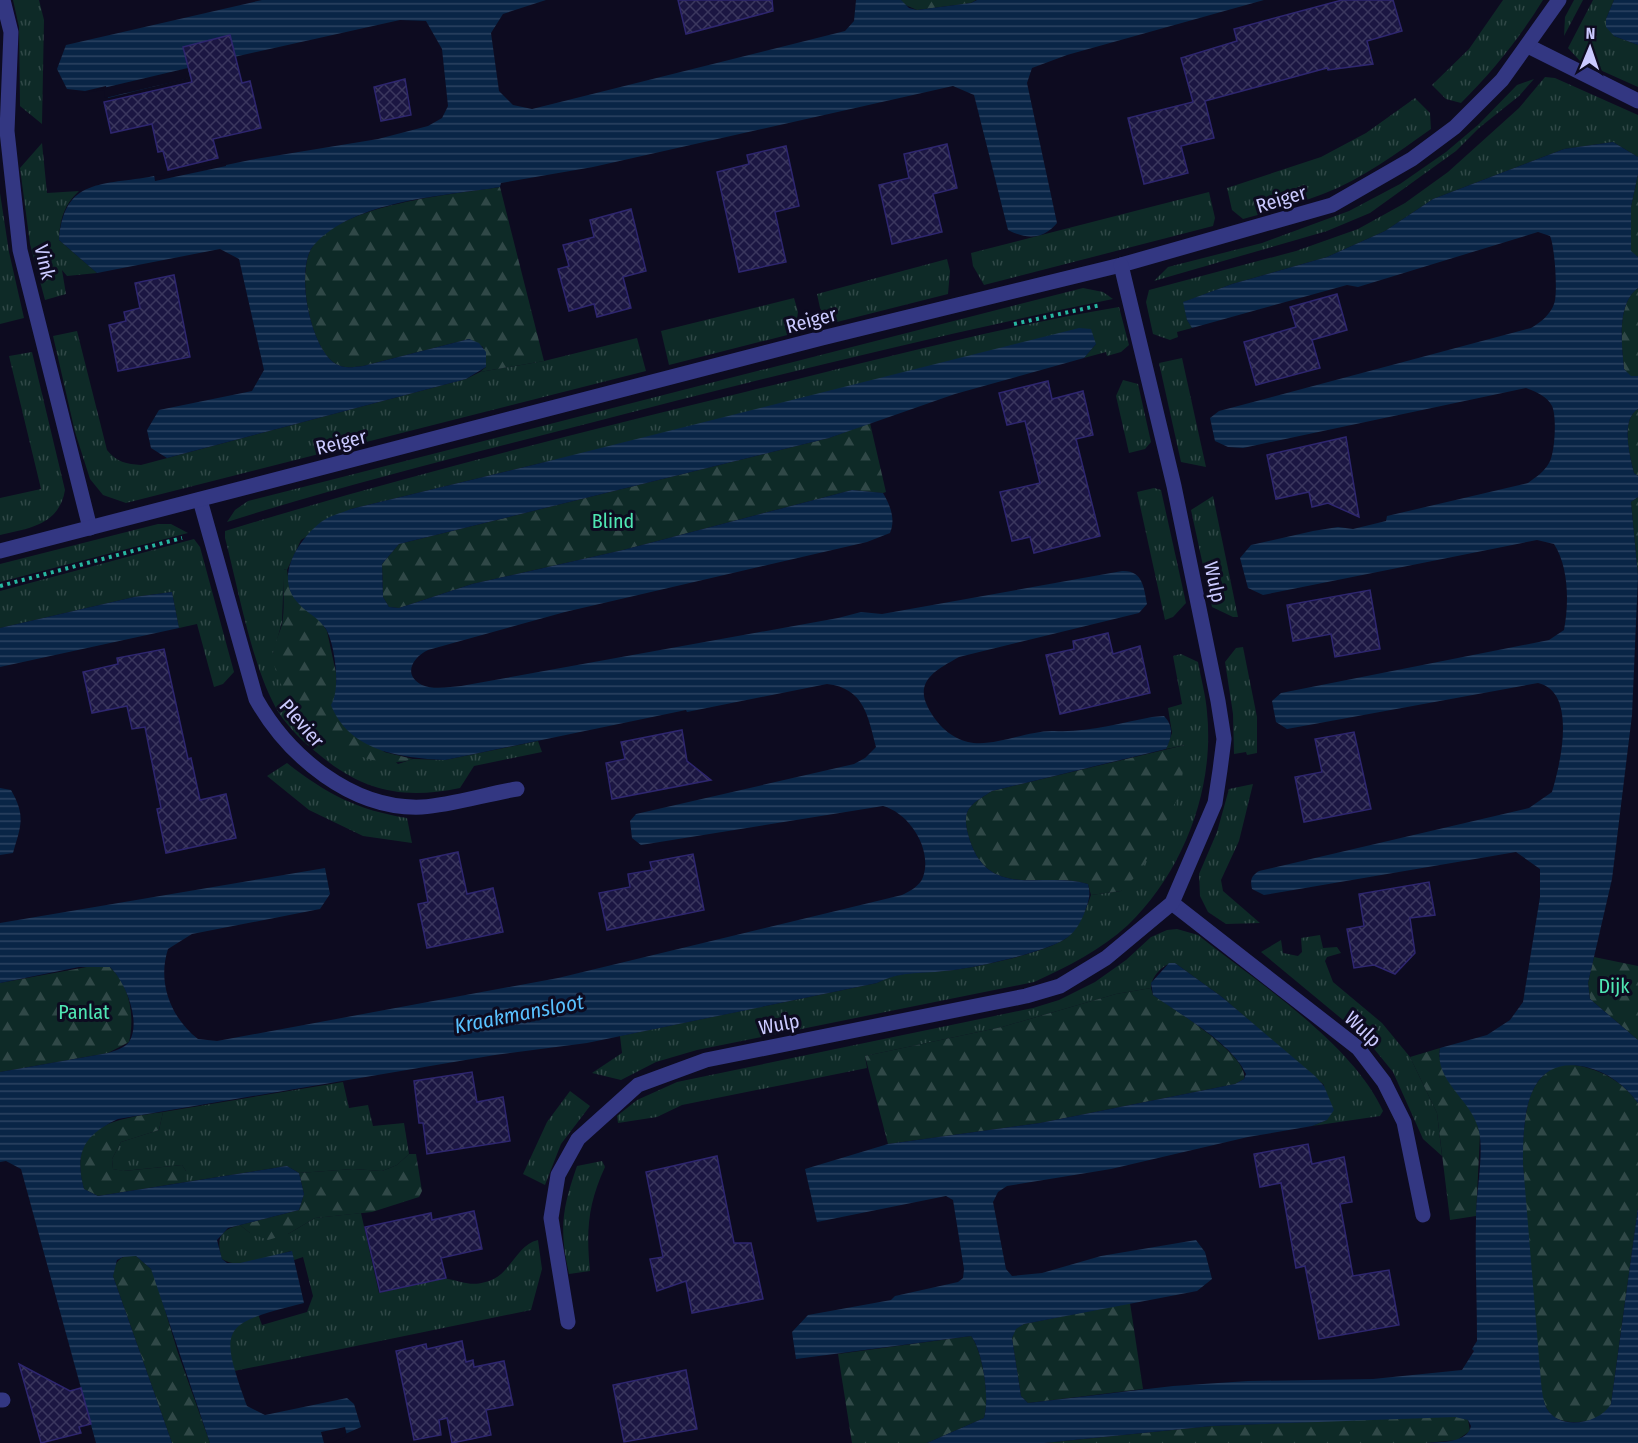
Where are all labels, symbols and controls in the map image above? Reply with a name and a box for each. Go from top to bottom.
north arrow [1560,18,1620,78]
text: N [1585,24,1596,43]
street label: Reiger [1253,180,1309,218]
street label: Vink [29,242,61,282]
street label: Reiger [783,302,839,338]
street label: Reiger [313,424,369,460]
park label: Blind [592,509,634,533]
street label: Wulp [1199,559,1231,605]
street label: Plevier [275,694,329,752]
park label: Dijk [1598,974,1630,998]
water label: Kraakmansloot [452,989,586,1039]
park label: Panlat [58,1000,110,1024]
street label: Wulp [1340,1006,1386,1052]
street label: Wulp [757,1008,801,1040]

